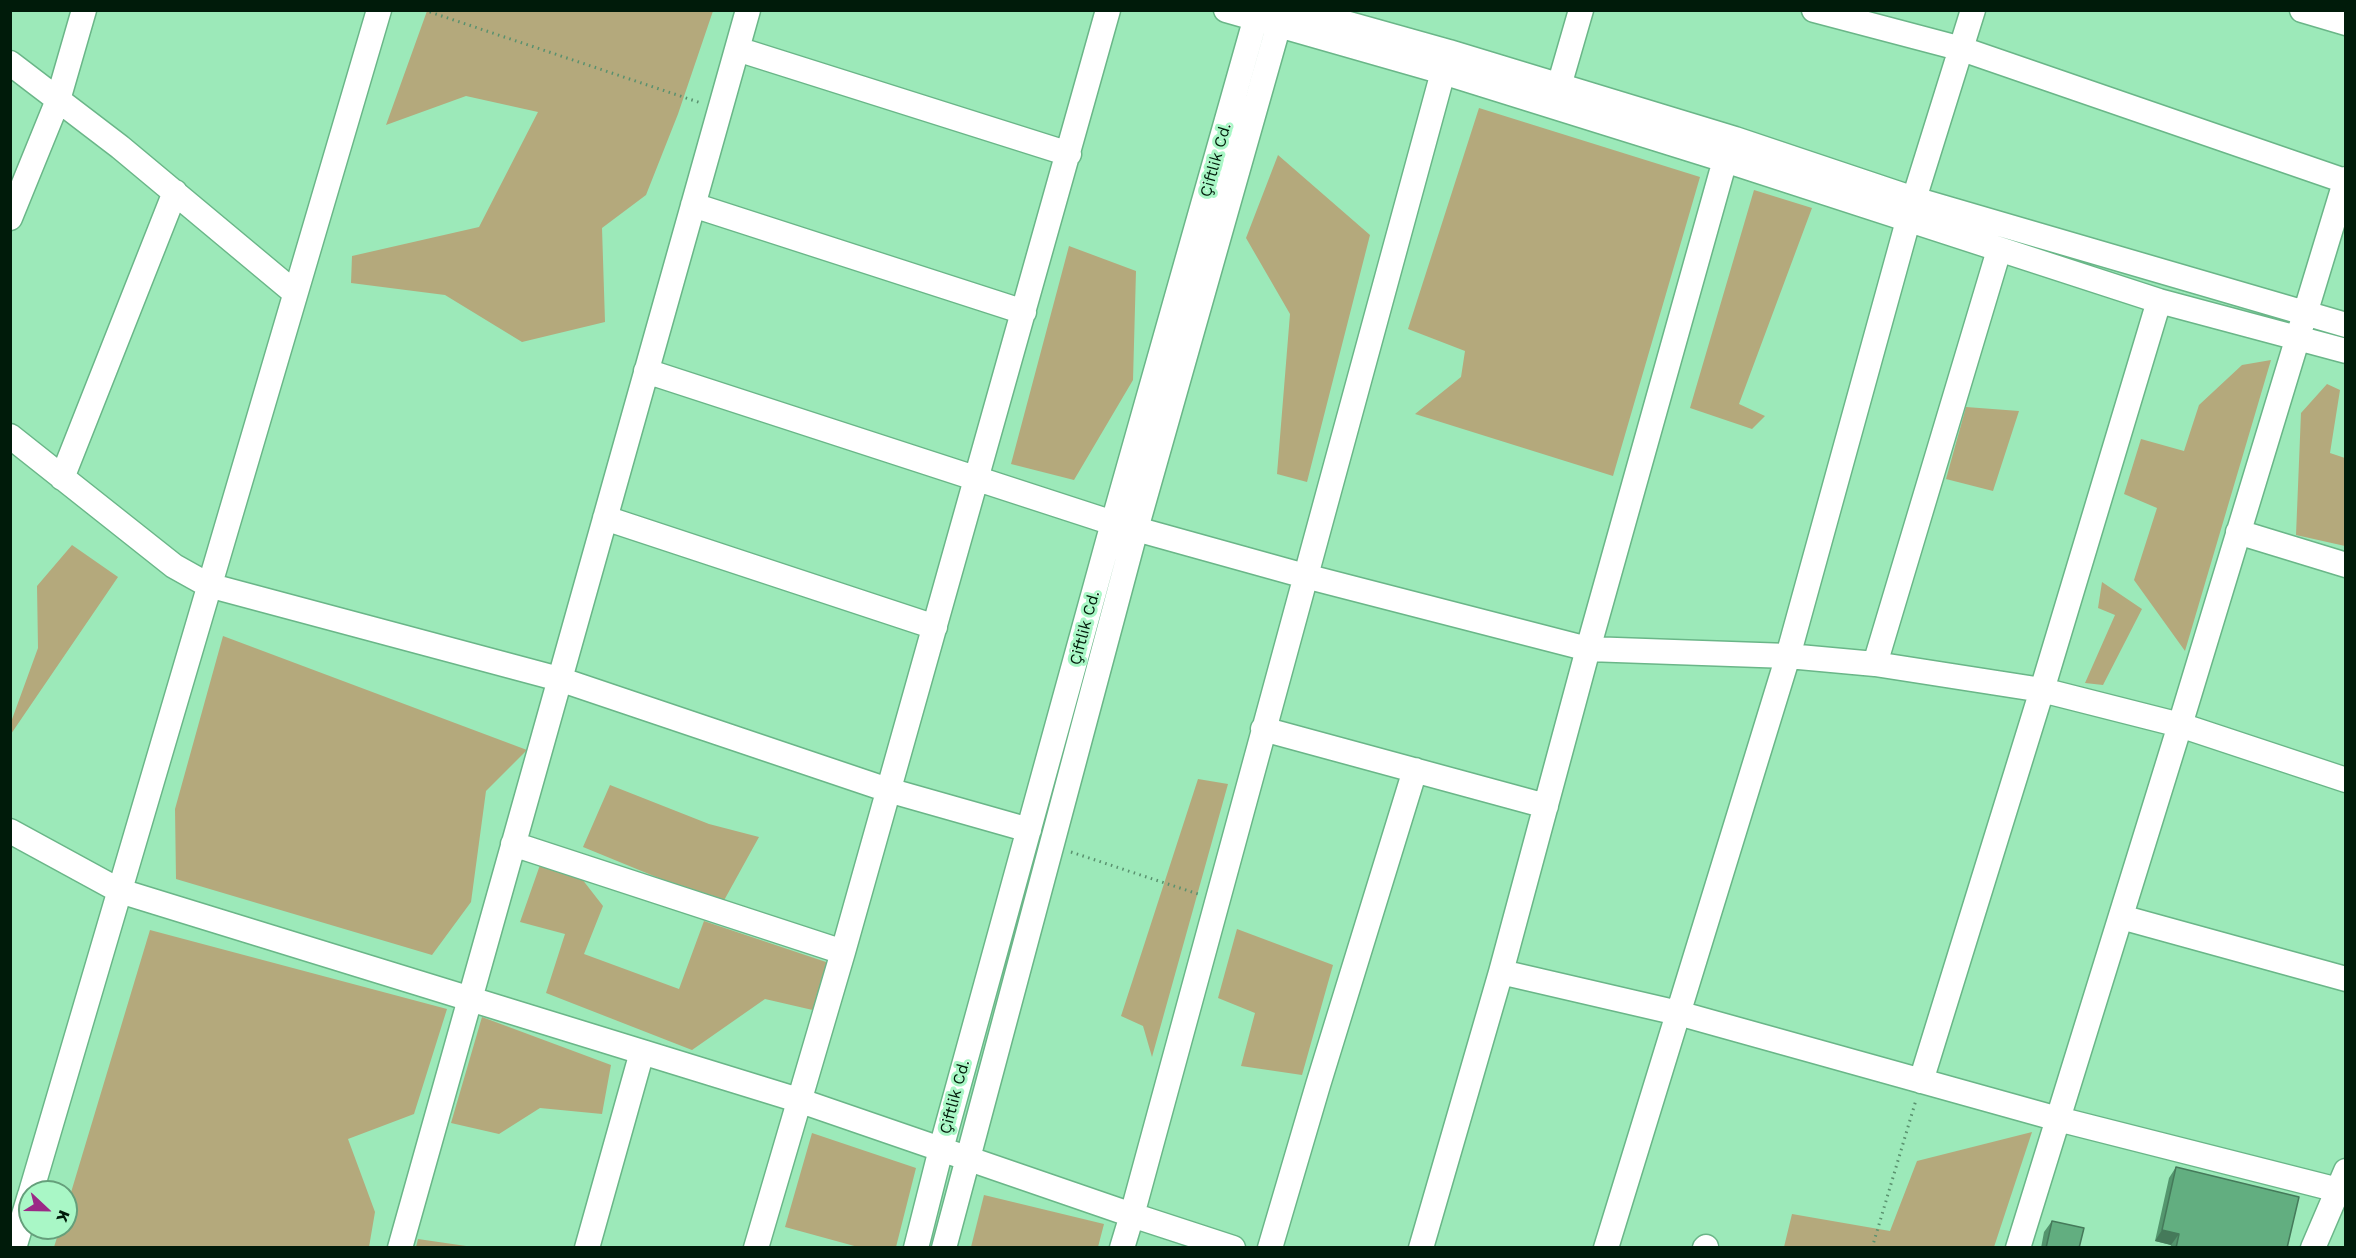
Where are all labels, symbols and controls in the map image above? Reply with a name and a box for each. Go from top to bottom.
street label: Çiftlik Cd. [1196,121,1236,199]
street label: Çiftlik Cd. [1066,589,1104,667]
street label: Çiftlik Cd. [936,1058,974,1136]
north arrow [18,1180,78,1240]
text: K [52,1207,74,1225]

